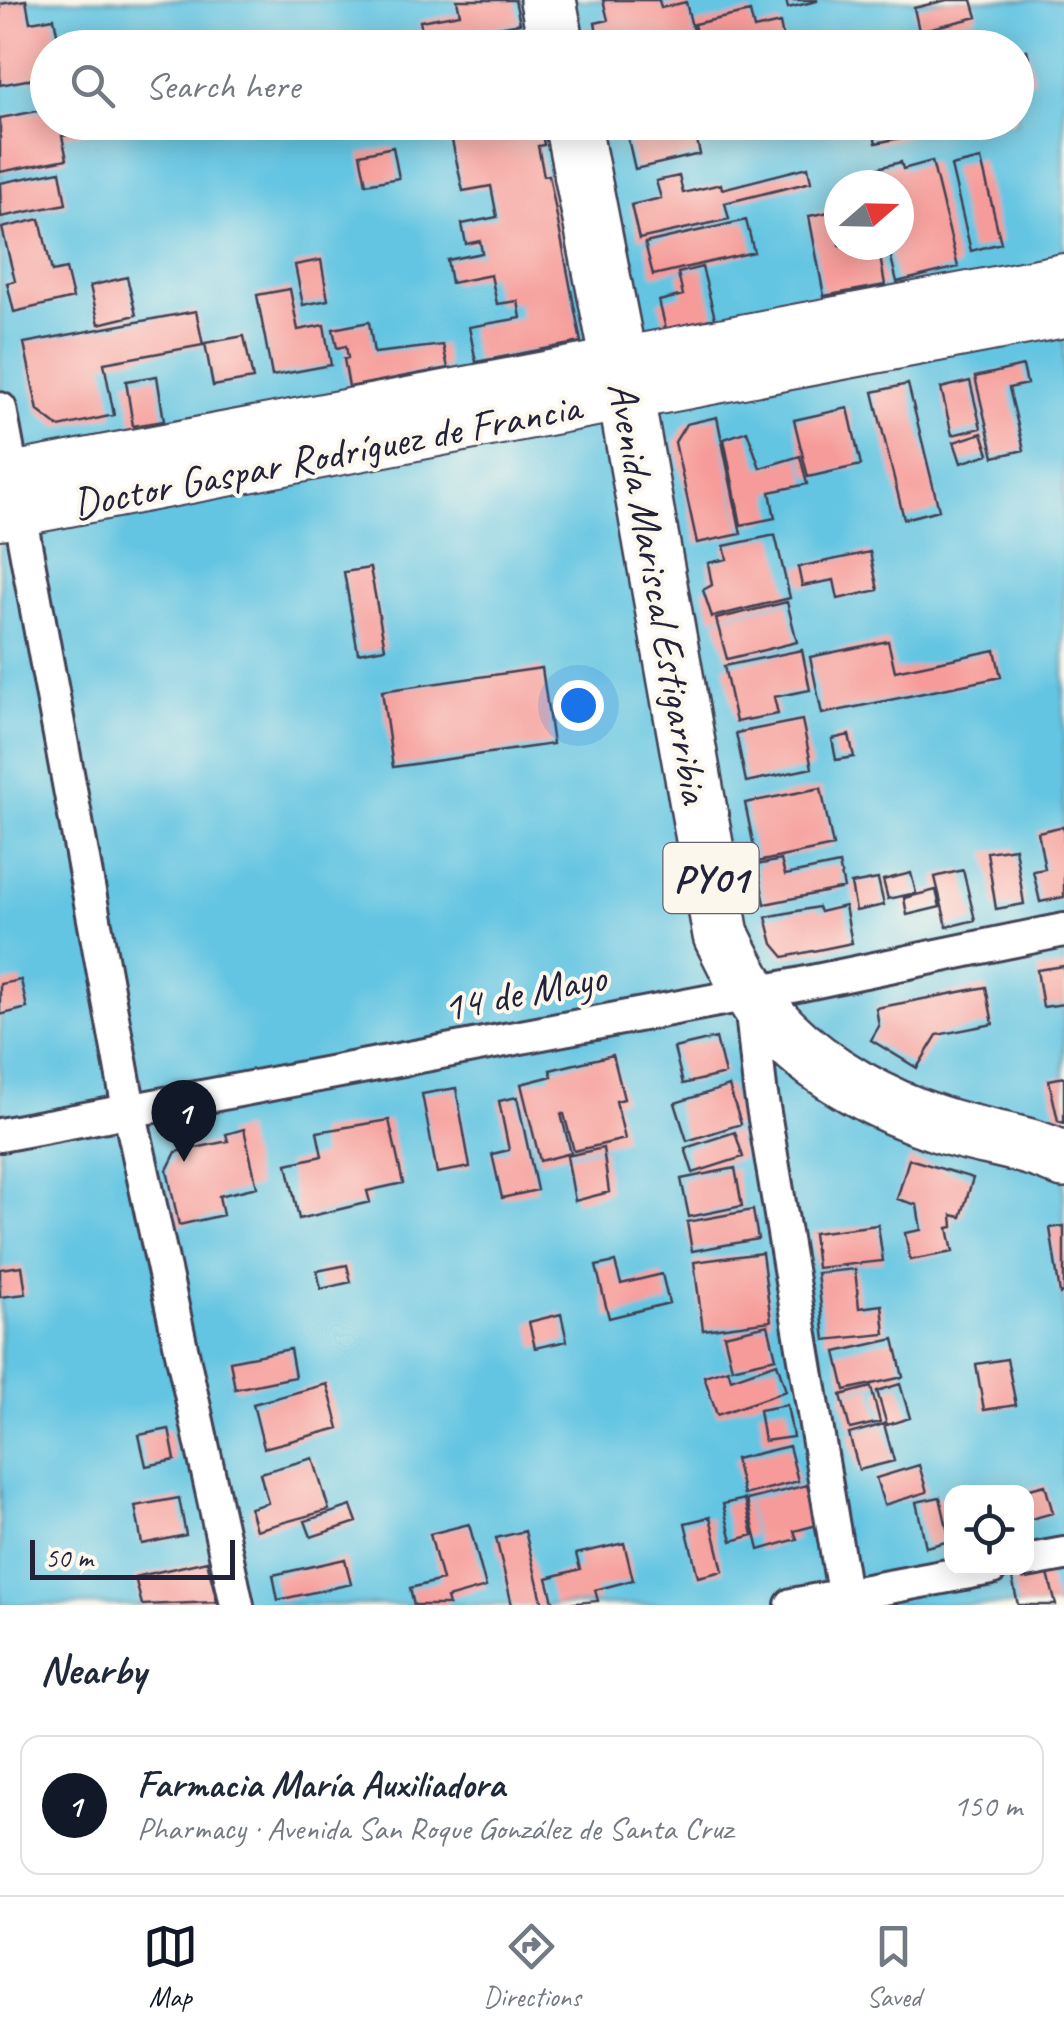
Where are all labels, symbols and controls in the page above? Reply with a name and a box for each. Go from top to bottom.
search box [30,30,1034,140]
icon: search [65,58,120,113]
text: Search here [145,62,300,109]
north arrow [824,170,914,260]
street label: Avenida Mariscal Estigarribia [595,378,722,810]
street label: Doctor Gaspar Rodríguez de Francia [68,380,588,531]
your location [553,680,604,731]
road number: PY01 [664,843,758,913]
street label: 14 de Mayo [438,950,612,1034]
pin: 1 [152,1080,216,1162]
map controls [944,1485,1034,1575]
button: locate [944,1485,1034,1575]
scale bar [30,1535,235,1580]
text: 50 m [45,1540,93,1575]
text: Nearby [40,1644,146,1697]
text: Farmacia María Auxiliadora [137,1761,505,1808]
text: 1 [67,1785,82,1826]
text: 150 m [953,1785,1022,1826]
text: Pharmacy · Avenida San Roque González de Santa Cruz [137,1808,733,1849]
tab: Map [143,1919,198,2014]
tab: Directions [483,1919,581,2014]
tab: Saved [866,1919,921,2014]

